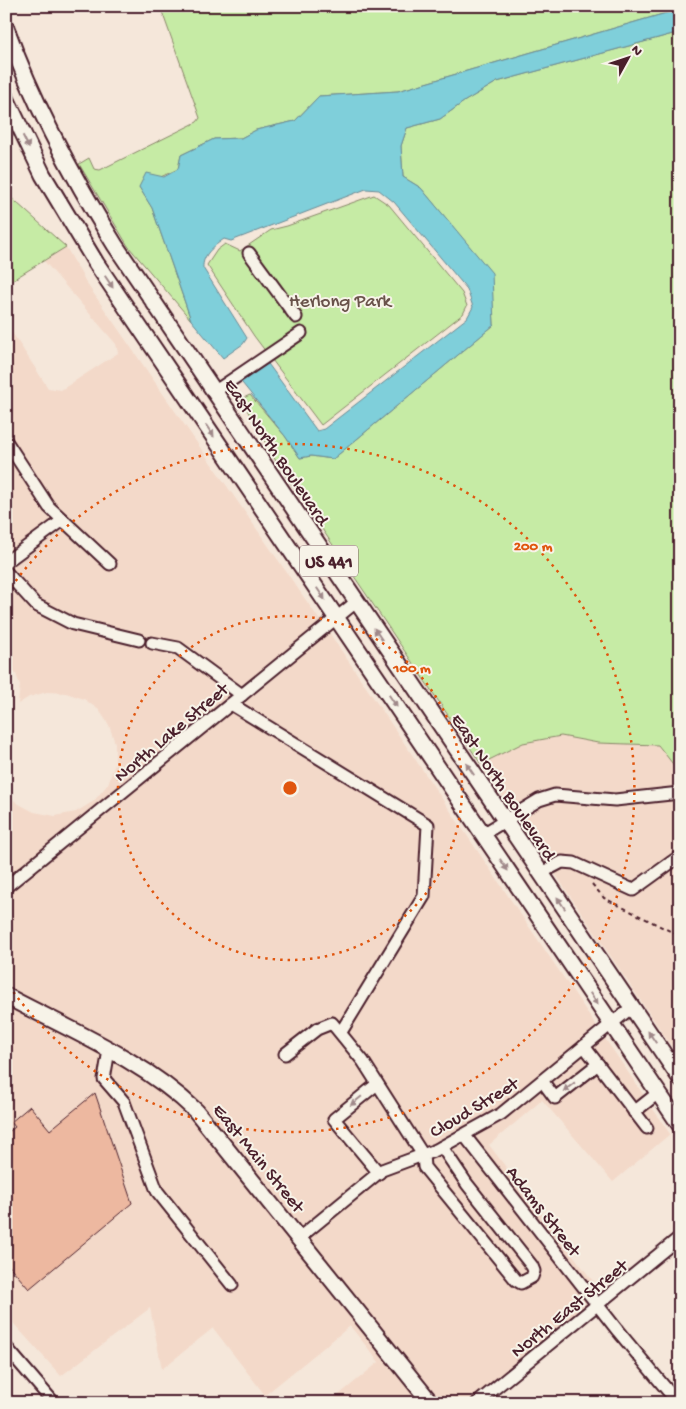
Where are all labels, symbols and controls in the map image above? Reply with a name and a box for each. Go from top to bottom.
north arrow [604,32,654,82]
text: N [627,42,645,60]
one-way arrow [23,135,31,149]
one-way arrow [104,275,114,289]
park label: Herlong Park [289,291,393,314]
street label: East North Boulevard [217,375,334,532]
one-way arrow [205,424,215,438]
text: 200 m [514,538,553,556]
road number: US 441 [300,546,358,576]
one-way arrow [316,588,325,601]
one-way arrow [373,628,383,641]
text: 100 m [392,660,431,678]
street label: North Lake Street [110,678,236,788]
one-way arrow [388,694,398,708]
street label: East North Boulevard [444,710,561,867]
one-way arrow [465,762,475,775]
centre of rings [281,779,299,797]
one-way arrow [499,858,508,871]
one-way arrow [556,896,566,910]
one-way arrow [590,992,599,1006]
one-way arrow [647,1031,657,1044]
street label: Cloud Street [426,1072,525,1144]
one-way arrow [563,1082,576,1093]
one-way arrow [349,1096,362,1107]
street label: East Main Street [206,1100,310,1220]
street label: Adams Street [500,1162,586,1264]
street label: North East Street [507,1254,635,1364]

